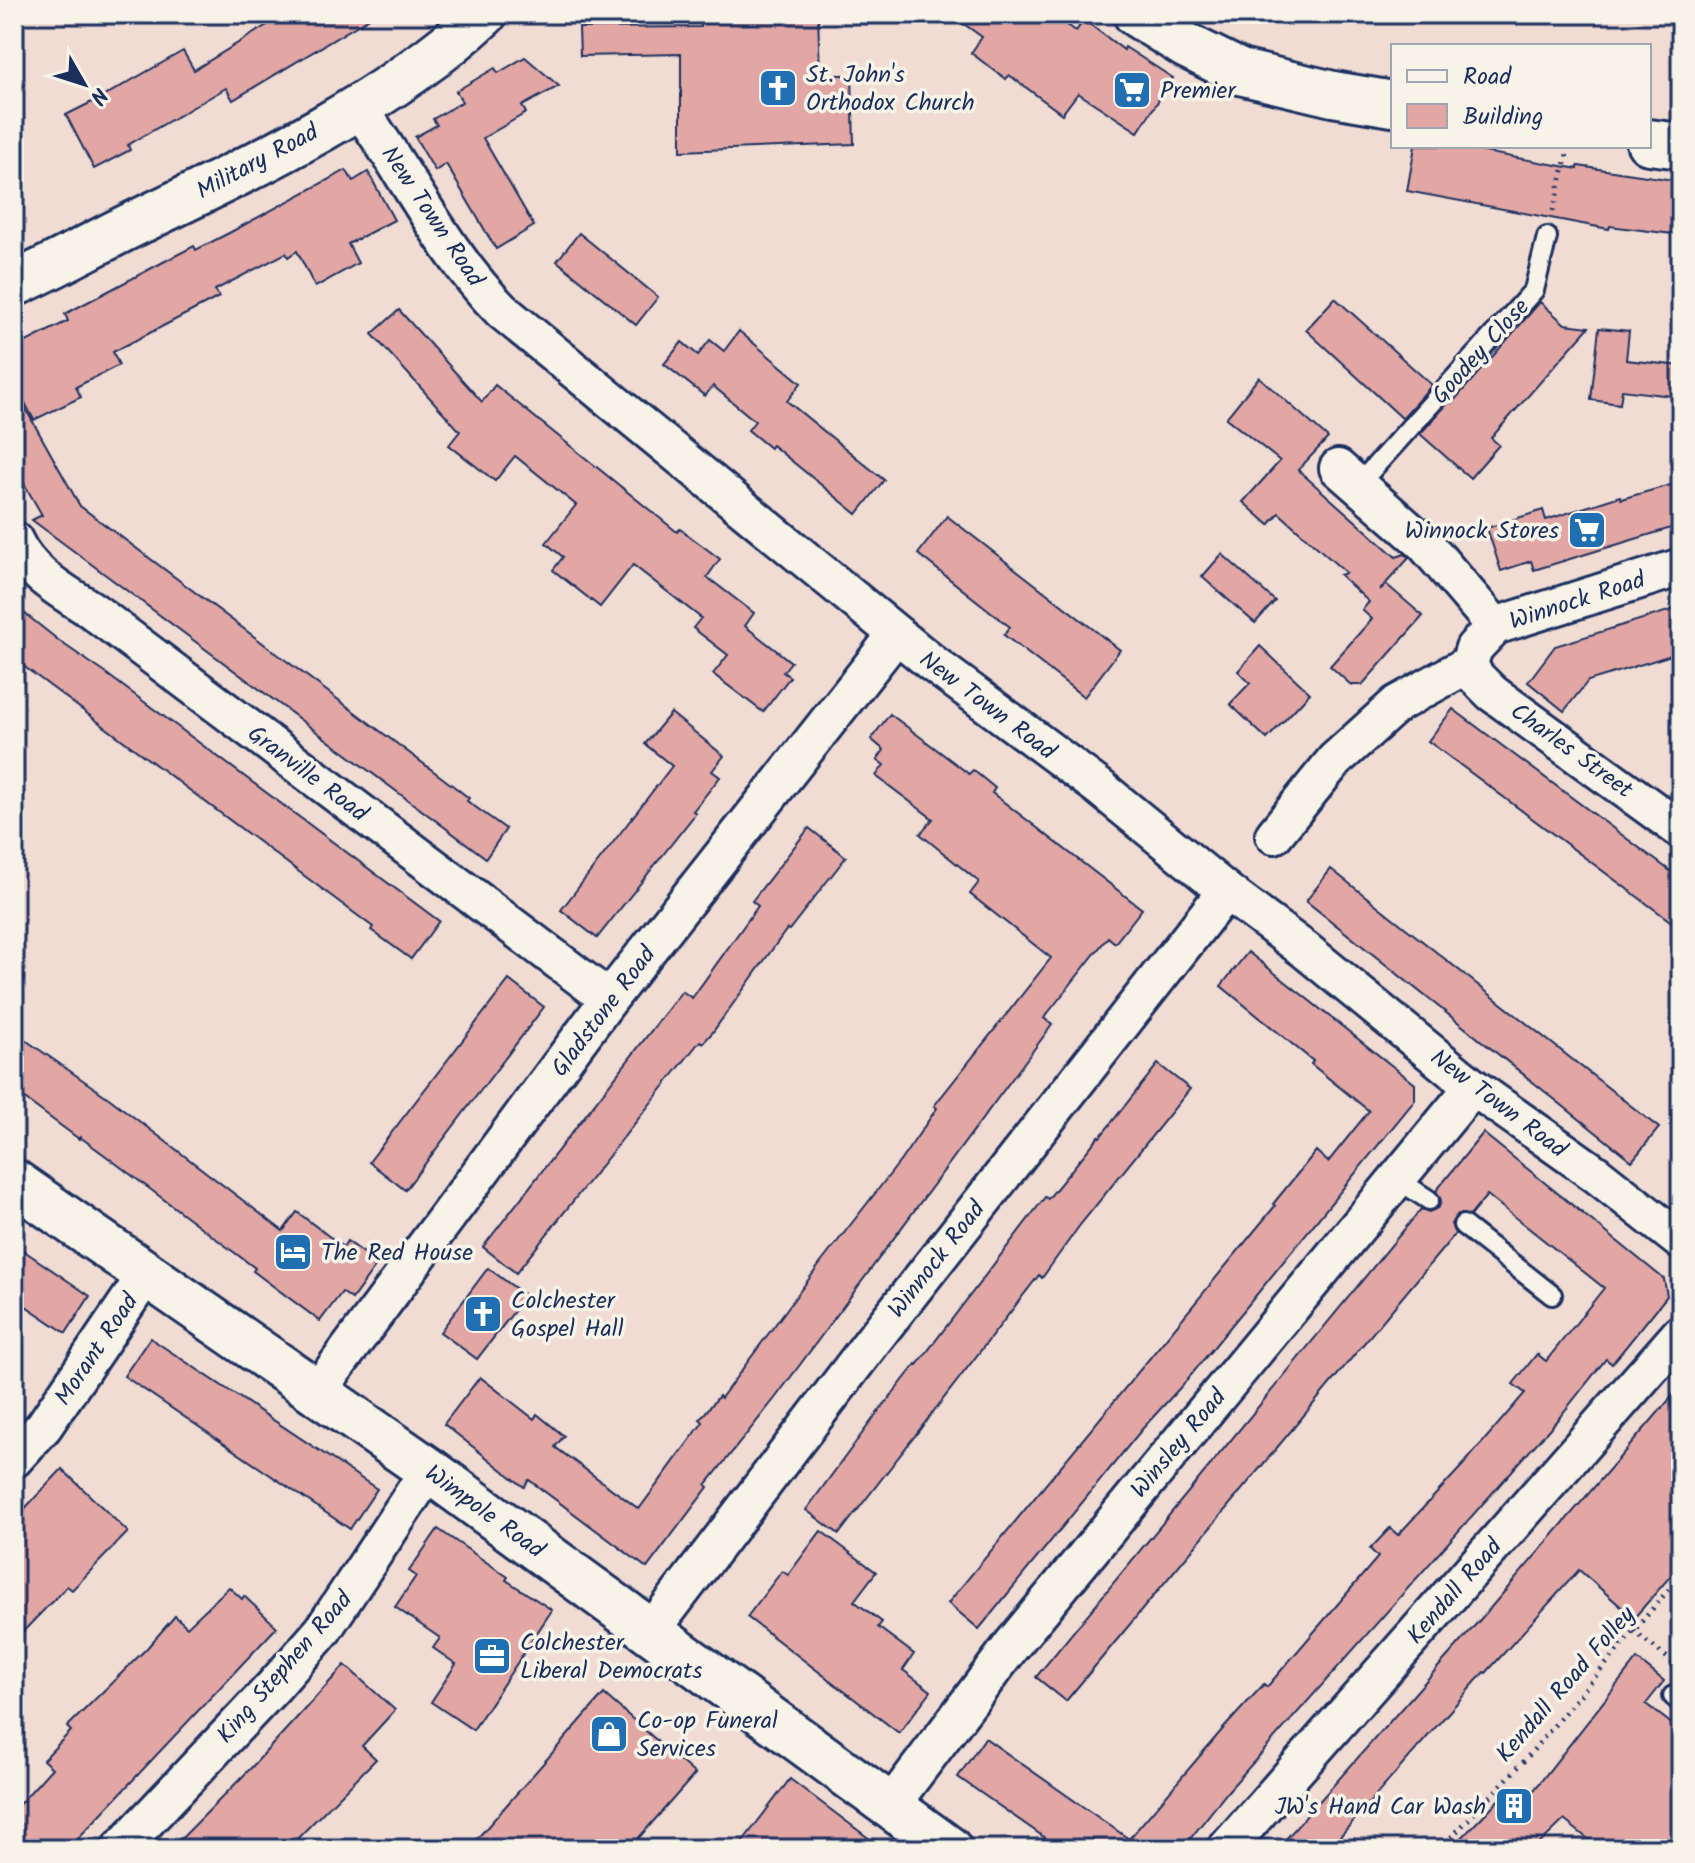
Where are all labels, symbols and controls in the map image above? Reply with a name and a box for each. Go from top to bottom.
north arrow [44,44,124,124]
legend [1391,44,1651,148]
place label: St. John's Orthodox Church [806,56,975,123]
text: Road [1463,58,1512,97]
church icon: St. John's Orthodox Church [757,67,799,109]
supermarket icon: Premier [1111,69,1153,111]
place label: Premier [1160,72,1237,111]
text: N [80,79,116,112]
text: Building [1463,98,1543,137]
street label: Military Road [190,113,327,211]
street label: New Town Road [370,138,494,296]
street label: Goodey Close [1422,290,1540,414]
supermarket icon: Winnock Stores [1566,509,1608,551]
place label: Winnock Stores [1405,512,1559,551]
street label: Winnock Road [1505,561,1651,642]
street label: New Town Road [910,642,1065,771]
street label: Charles Street [1501,693,1641,810]
street label: Granville Road [238,716,377,833]
street label: Gladstone Road [542,937,667,1086]
street label: New Town Road [1421,1040,1576,1169]
street label: Winnock Road [879,1192,996,1327]
hotel icon: The Red House [272,1231,314,1273]
place label: The Red House [321,1234,473,1273]
place label: Colchester Gospel Hall [511,1282,624,1349]
street label: Morant Road [45,1285,150,1414]
church icon: Colchester Gospel Hall [462,1293,504,1335]
street label: Winsley Road [1121,1380,1238,1508]
street label: Wimpole Road [416,1455,553,1570]
street label: Kendall Road [1398,1529,1513,1654]
street label: King Stephen Road [207,1582,364,1753]
street label: Kendall Road Folley [1487,1597,1646,1772]
place label: Colchester Liberal Democrats [520,1624,703,1691]
office icon: Colchester Liberal Democrats [471,1635,513,1677]
place label: Co-op Funeral Services [637,1702,778,1769]
shop icon: Co-op Funeral Services [588,1713,630,1755]
building icon: JW's Hand Car Wash [1493,1785,1535,1827]
place label: JW's Hand Car Wash [1275,1788,1486,1827]

